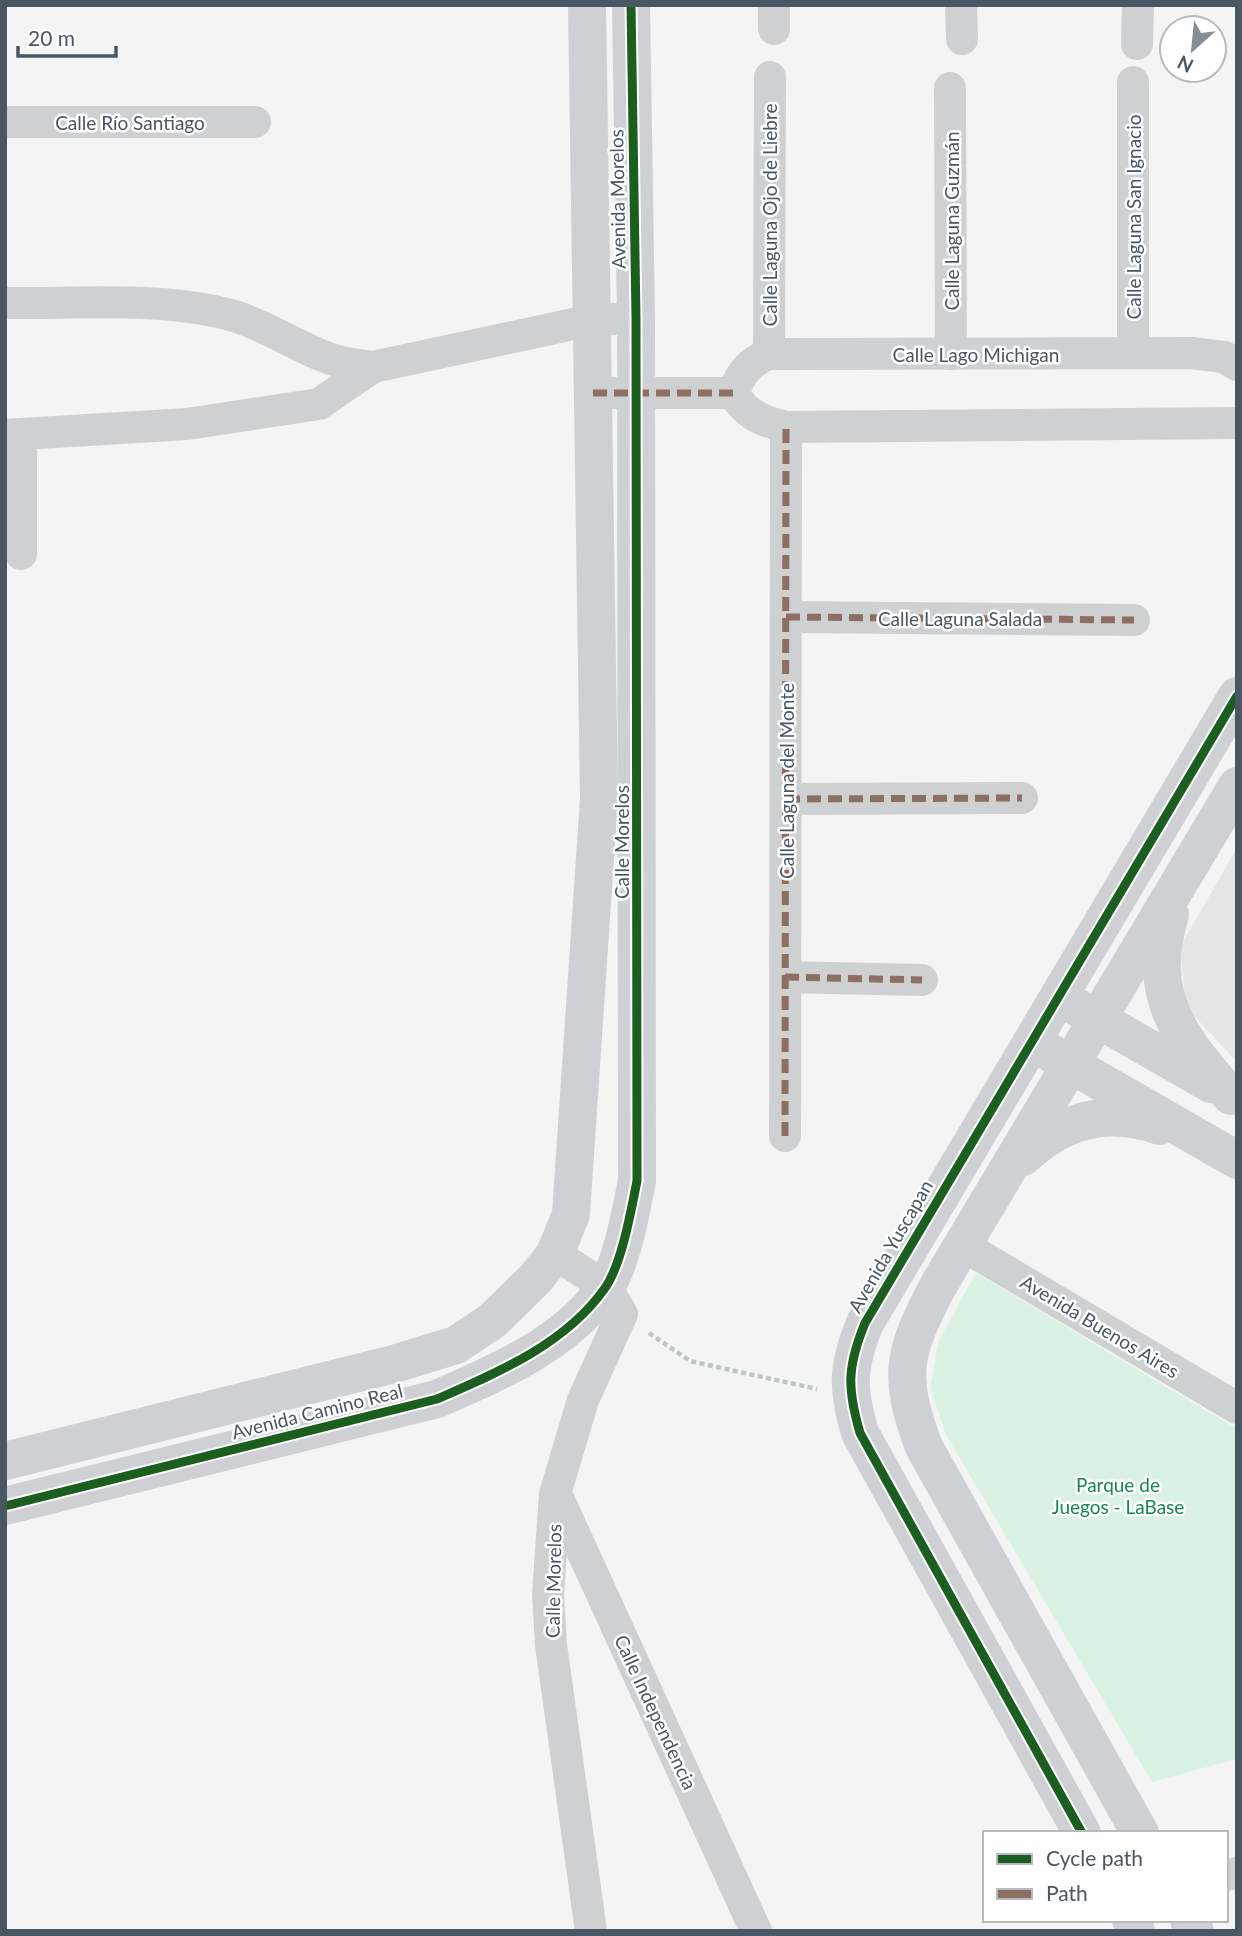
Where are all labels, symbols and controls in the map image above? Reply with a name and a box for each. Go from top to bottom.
scale bar [18,14,116,58]
north arrow [1158,14,1228,84]
text: 20 m [28,25,75,50]
text: N [1173,51,1197,78]
street label: Calle Laguna Ojo de Liebre [758,104,781,326]
street label: Calle Río Santiago [55,111,205,134]
street label: Calle Laguna San Ignacio [1122,114,1145,320]
street label: Avenida Morelos [604,129,630,269]
street label: Calle Laguna Guzmán [940,131,963,311]
street label: Calle Lago Michigan [893,343,1059,366]
street label: Calle Laguna Salada [878,607,1042,630]
street label: Calle Laguna del Monte [775,683,798,879]
street label: Calle Morelos [610,785,633,899]
street label: Avenida Yuscapan [843,1176,937,1316]
street label: Avenida Buenos Aires [1017,1270,1183,1382]
street label: Avenida Camino Real [229,1379,405,1443]
park label: Parque de Juegos - LaBase [1052,1473,1184,1518]
street label: Calle Morelos [541,1524,565,1638]
street label: Calle Independencia [610,1631,702,1793]
legend [983,1831,1228,1922]
text: Cycle path [1046,1845,1143,1870]
text: Path [1046,1880,1088,1905]

